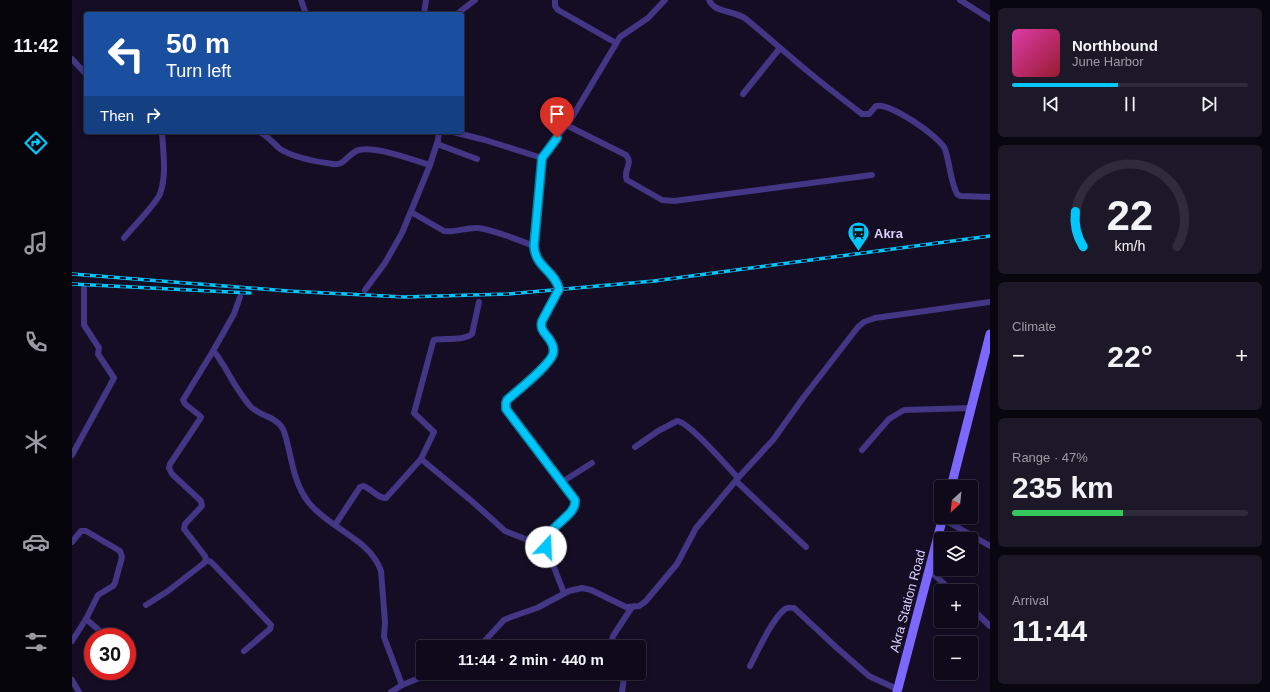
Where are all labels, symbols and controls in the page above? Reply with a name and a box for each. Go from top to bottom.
icon: left [100,28,152,80]
text: 50 m [166,28,230,59]
text: 11:42 [13,36,59,56]
text: Northbound [1072,37,1158,54]
text: June Harbor [1072,54,1144,69]
text: Turn left [166,61,231,81]
icon: previous [1040,93,1062,115]
icon: pause [1119,93,1141,115]
icon: next [1198,93,1220,115]
pin [540,97,574,138]
icon: arrive [546,103,568,125]
icon: right [142,104,164,126]
text: Then [100,107,134,124]
icon: directions [22,129,50,157]
text: 22 [1107,192,1153,239]
station icon: Akra [846,220,872,253]
place label: Akra [874,226,904,241]
icon: music [22,229,50,257]
text: km/h [1115,238,1146,254]
text: Climate [1012,319,1056,334]
icon: phone [22,328,50,356]
text: 22° [1107,340,1153,373]
text: − [1012,343,1025,368]
text: + [1235,343,1248,368]
icon: climate [22,428,50,456]
text: Range · 47% [1012,450,1088,465]
text: 235 km [1012,471,1114,504]
north arrow [934,480,978,524]
map controls [934,480,978,680]
position arrow [525,526,567,568]
icon: car [22,528,50,556]
button: layers [934,532,978,576]
street label: Akra Station Road [887,548,928,654]
button: + [934,584,978,628]
text: Arrival [1012,593,1049,608]
text: 11:44 [1012,614,1087,647]
icon: filters [22,628,50,656]
speed limit sign: 30 [84,628,136,680]
button: − [934,636,978,680]
text: 11:44 · 2 min · 440 m [458,651,604,668]

